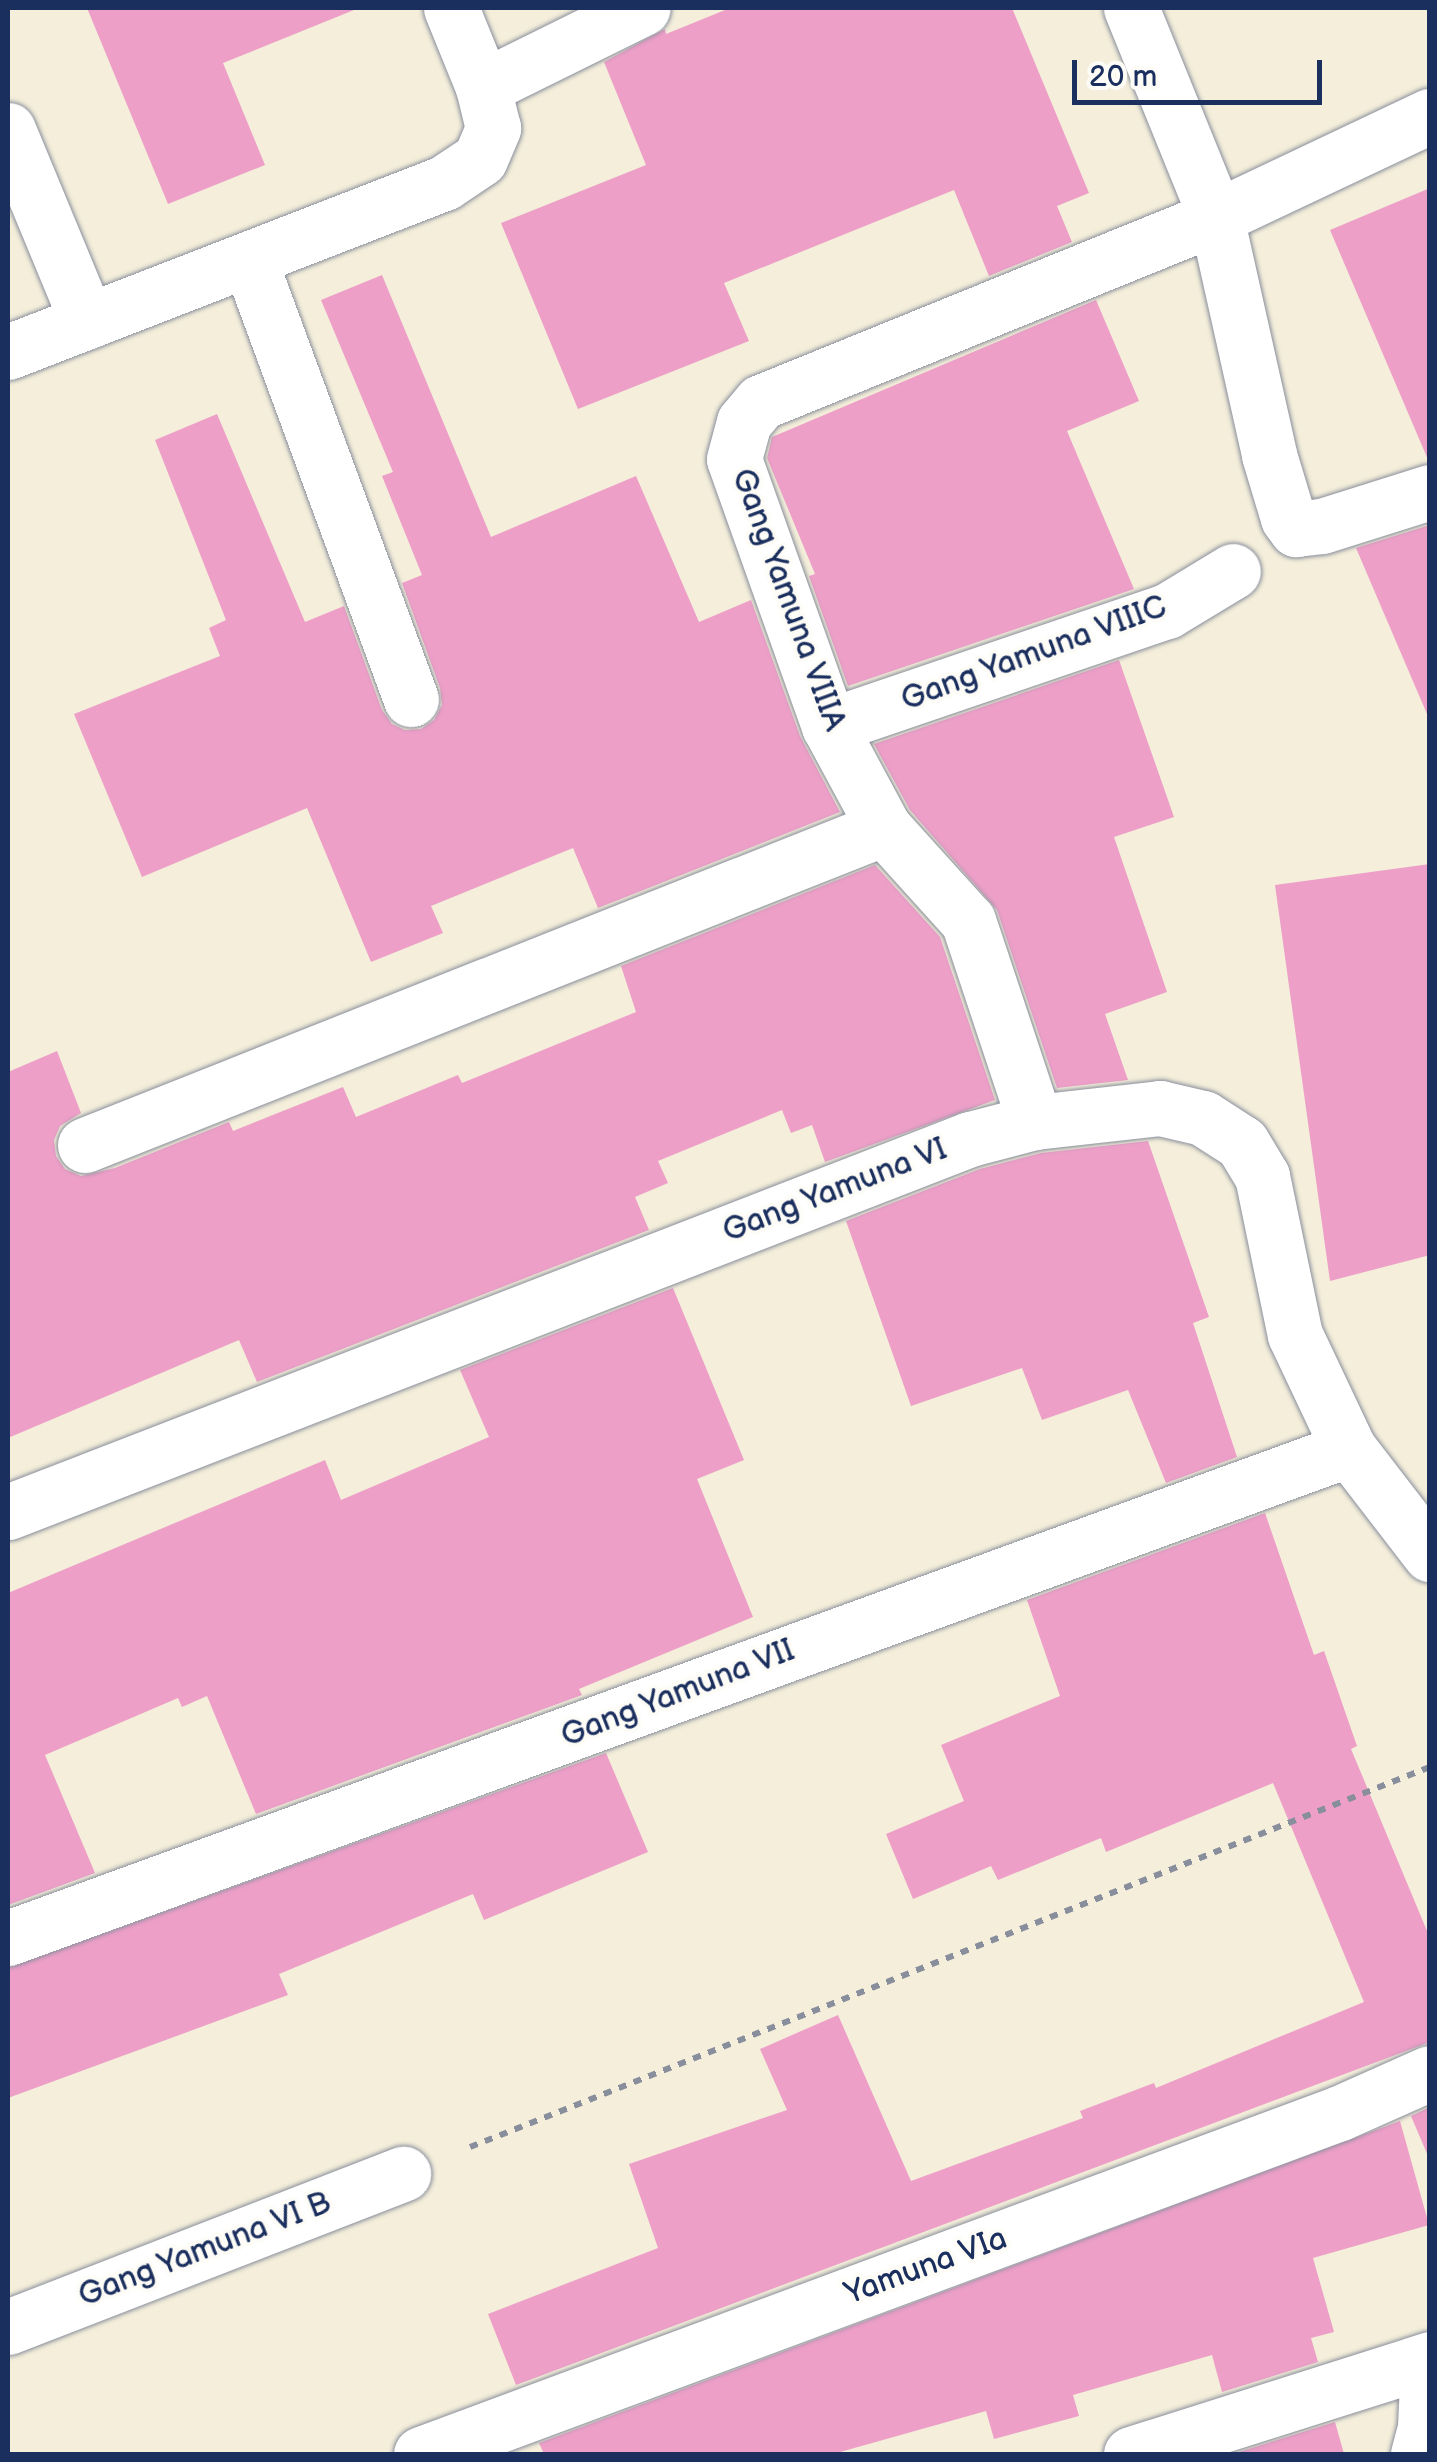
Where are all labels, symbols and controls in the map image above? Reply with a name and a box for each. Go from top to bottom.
scale bar [1077,40,1327,102]
text: 20 m [1089,59,1157,95]
street label: Gang Yamuna VIIIA [722,462,854,738]
street label: Gang Yamuna VIIIC [895,588,1173,720]
street label: Gang Yamuna VI [716,1130,954,1252]
street label: Gang Yamuna VII [554,1631,802,1757]
street label: Gang Yamuna VI B [72,2184,338,2316]
street label: Yamuna VIa [839,2220,1013,2314]

